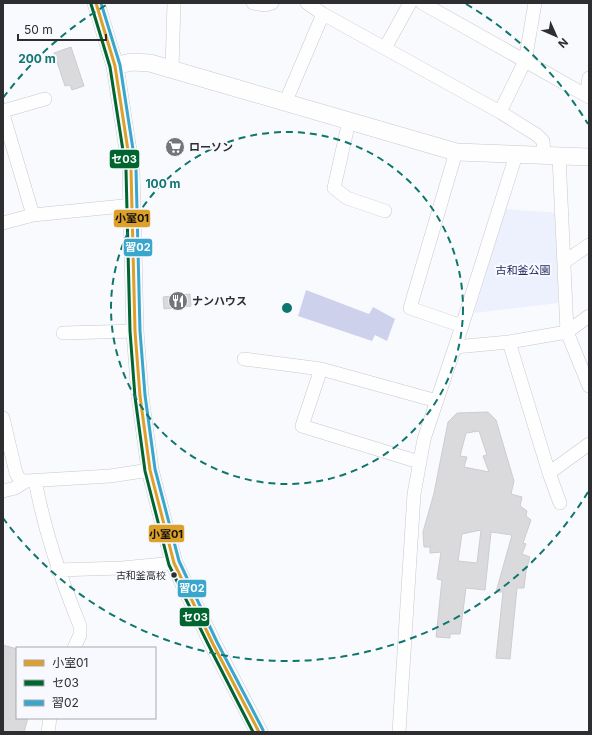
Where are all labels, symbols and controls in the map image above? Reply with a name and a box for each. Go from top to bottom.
scale bar [18,16,106,42]
north arrow [536,16,576,56]
text: 50 m [24,22,53,37]
text: N [555,35,571,51]
text: 200 m [18,51,56,66]
supermarket icon: ローソン [164,136,186,158]
place label: ローソン [189,140,233,154]
line badge: セ03 [109,149,140,169]
text: セ03 [111,152,137,166]
text: 100 m [145,176,181,191]
line badge: 小室01 [113,209,151,228]
text: 小室01 [115,211,149,225]
line badge: 習02 [123,238,153,257]
text: 習02 [125,240,151,254]
park label: 古和釜公園 [496,263,551,277]
restaurant icon: ナンハウス [167,290,189,312]
place label: ナンハウス [192,294,247,308]
centre of rings [280,301,294,315]
line badge: 小室01 [148,524,185,543]
text: 小室01 [149,527,183,541]
place label: 古和釜高校 [116,569,166,581]
marker: 古和釜高校 [169,570,179,580]
line badge: 習02 [177,579,207,598]
text: 習02 [179,581,205,595]
line badge: セ03 [179,607,210,627]
text: セ03 [182,610,208,624]
legend [16,647,156,719]
text: 小室01 [52,655,88,670]
text: セ03 [52,675,79,690]
text: 習02 [52,695,79,710]

